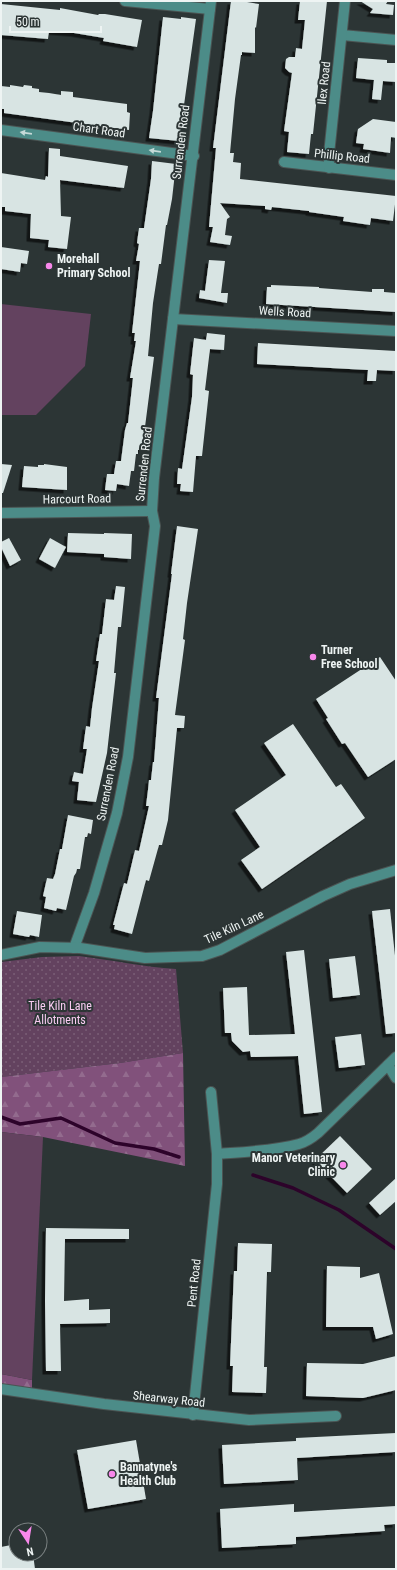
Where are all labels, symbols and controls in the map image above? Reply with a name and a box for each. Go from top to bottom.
scale bar [10,8,101,34]
text: 50 m [16,15,40,29]
street label: Ilex Road [315,61,333,105]
street label: Surrenden Road [169,104,193,180]
street label: Chart Road [72,119,126,141]
one-way arrow [20,130,32,136]
street label: Phillip Road [313,146,371,166]
one-way arrow [149,148,161,154]
place label: Morehall Primary School [57,252,130,280]
marker: Morehall Primary School [44,261,54,271]
street label: Wells Road [258,304,312,320]
street label: Surrenden Road [133,426,155,502]
street label: Harcourt Road [43,491,111,507]
place label: Turner Free School [321,643,378,671]
marker: Turner Free School [308,652,318,662]
street label: Surrenden Road [94,746,122,822]
street label: Tile Kiln Lane [202,907,266,947]
park label: Tile Kiln Lane Allotments [28,999,92,1027]
place label: Manor Veterinary Clinic [252,1151,336,1179]
marker: Manor Veterinary Clinic [338,1160,348,1170]
street label: Pent Road [185,1258,203,1308]
street label: Shearway Road [132,1388,206,1410]
place label: Bannatyne's Health Club [120,1460,178,1488]
marker: Bannatyne's Health Club [107,1469,117,1479]
north arrow [8,1522,48,1562]
text: N [25,1544,35,1558]

